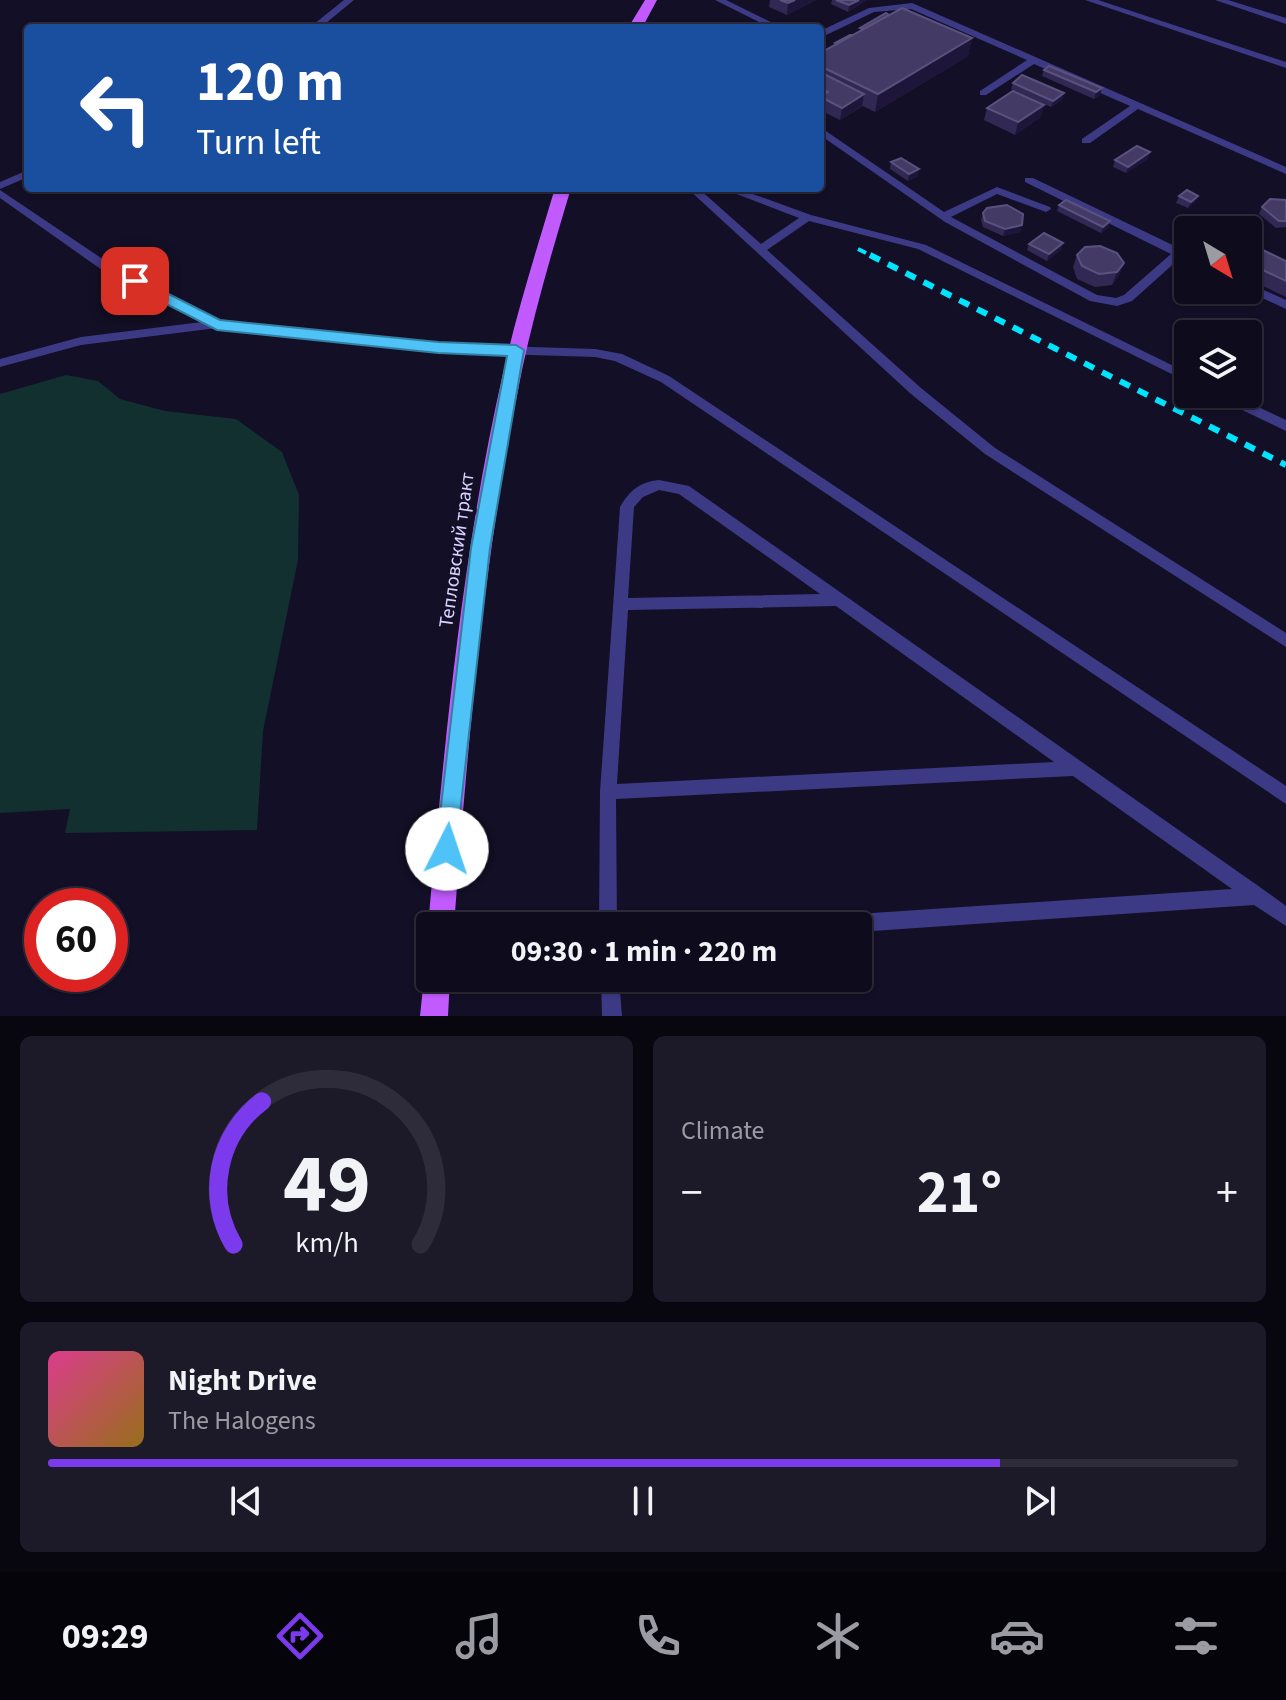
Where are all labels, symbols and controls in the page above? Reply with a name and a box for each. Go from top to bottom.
text: 120 m [196,43,344,122]
icon: left [64,56,168,160]
text: Turn left [196,117,321,168]
north arrow [1174,216,1262,304]
map controls [1174,216,1262,408]
pin [101,247,169,315]
icon: arrive [113,259,157,303]
button: layers [1174,320,1262,408]
street label: Тепловский тракт [432,471,482,630]
position arrow [405,807,489,891]
speed limit sign: 60 [24,888,128,992]
text: 09:30 · 1 min · 220 m [511,930,777,973]
text: Climate [681,1112,765,1149]
text: 49 [283,1126,370,1244]
text: 21° [917,1151,1002,1236]
text: − [681,1162,703,1225]
text: + [1216,1162,1238,1225]
text: km/h [295,1223,358,1263]
text: Night Drive [168,1359,317,1402]
text: The Halogens [168,1402,316,1439]
icon: previous [224,1479,268,1523]
icon: pause [621,1479,665,1523]
icon: next [1018,1479,1062,1523]
icon: directions [272,1608,328,1664]
icon: music [451,1608,507,1664]
icon: phone [630,1608,686,1664]
icon: climate [810,1608,866,1664]
icon: car [989,1608,1045,1664]
icon: filters [1168,1608,1224,1664]
text: 09:29 [62,1611,148,1662]

